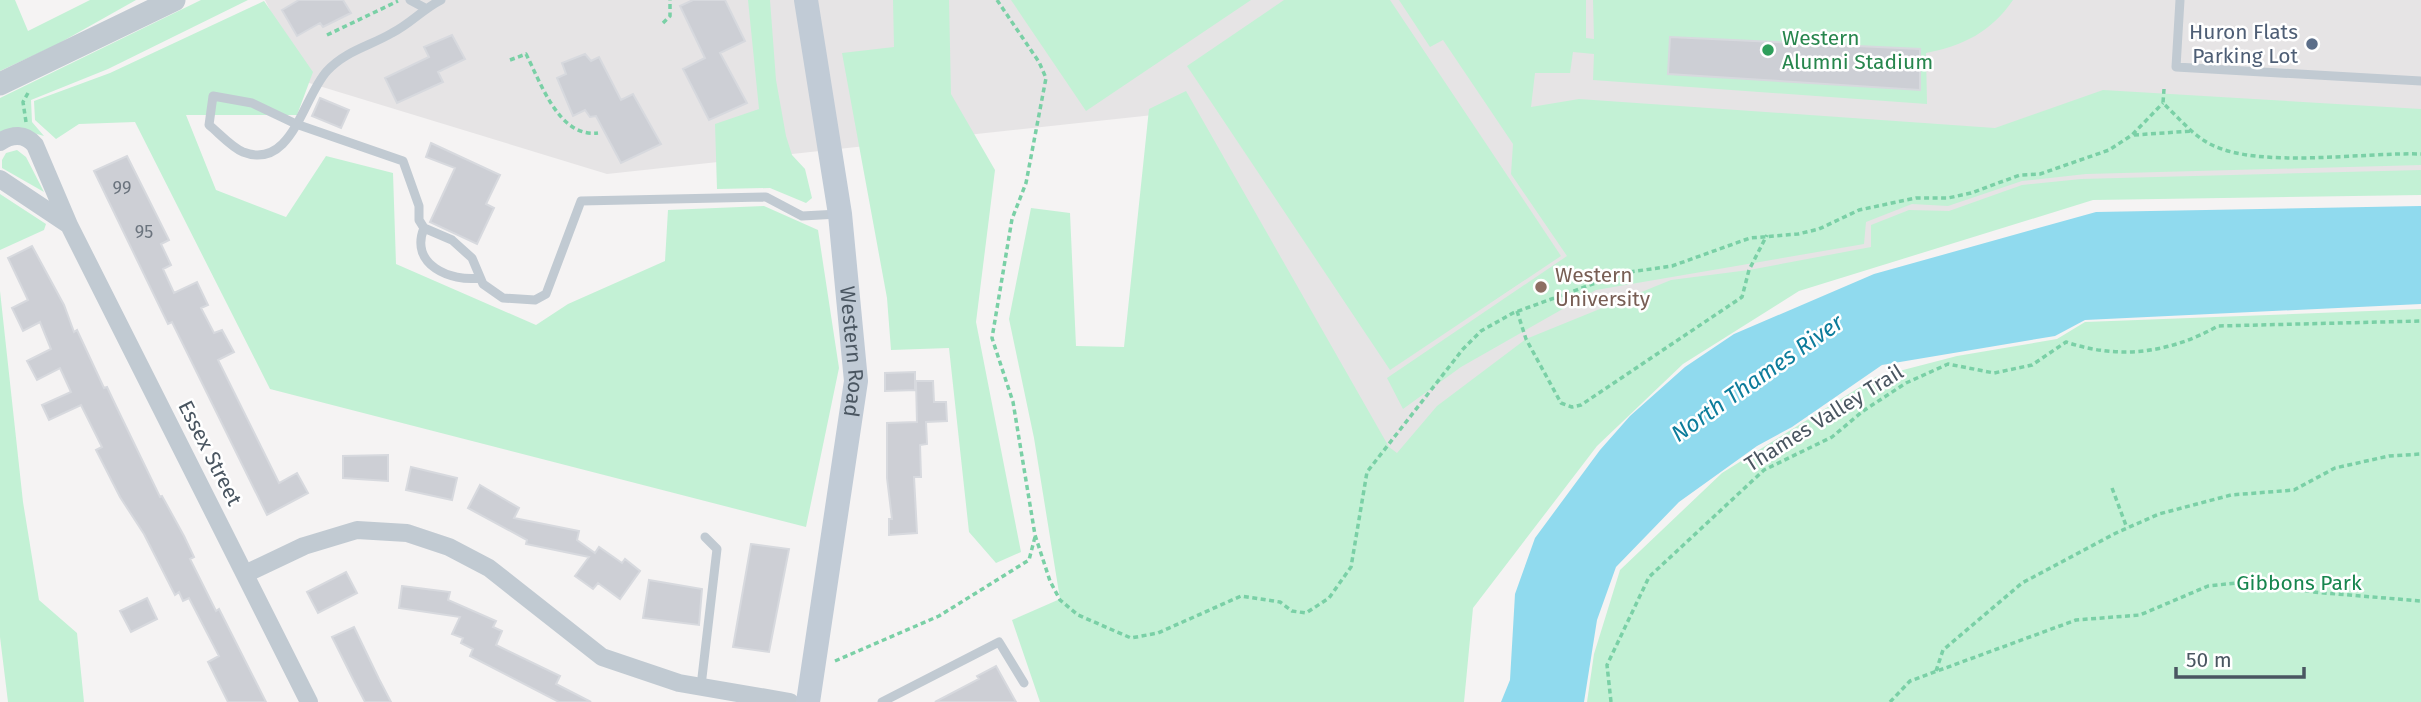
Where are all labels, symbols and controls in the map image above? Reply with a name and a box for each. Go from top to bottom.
place label: Huron Flats Parking Lot [2189,19,2298,69]
place label: Western Alumni Stadium [1782,25,1933,75]
marker: Huron Flats Parking Lot [2304,36,2320,52]
marker: Western Alumni Stadium [1760,42,1776,58]
house number: 99 [113,177,131,199]
house number: 95 [135,221,153,243]
place label: Western University [1555,262,1651,312]
marker: Western University [1533,279,1549,295]
street label: Western Road [834,285,869,419]
water label: North Thames River [1666,308,1849,448]
street label: Thames Valley Trail [1740,359,1908,477]
street label: Essex Street [172,396,248,510]
park label: Gibbons Park [2236,570,2362,596]
scale bar [2176,636,2304,680]
text: 50 m [2186,647,2232,673]

